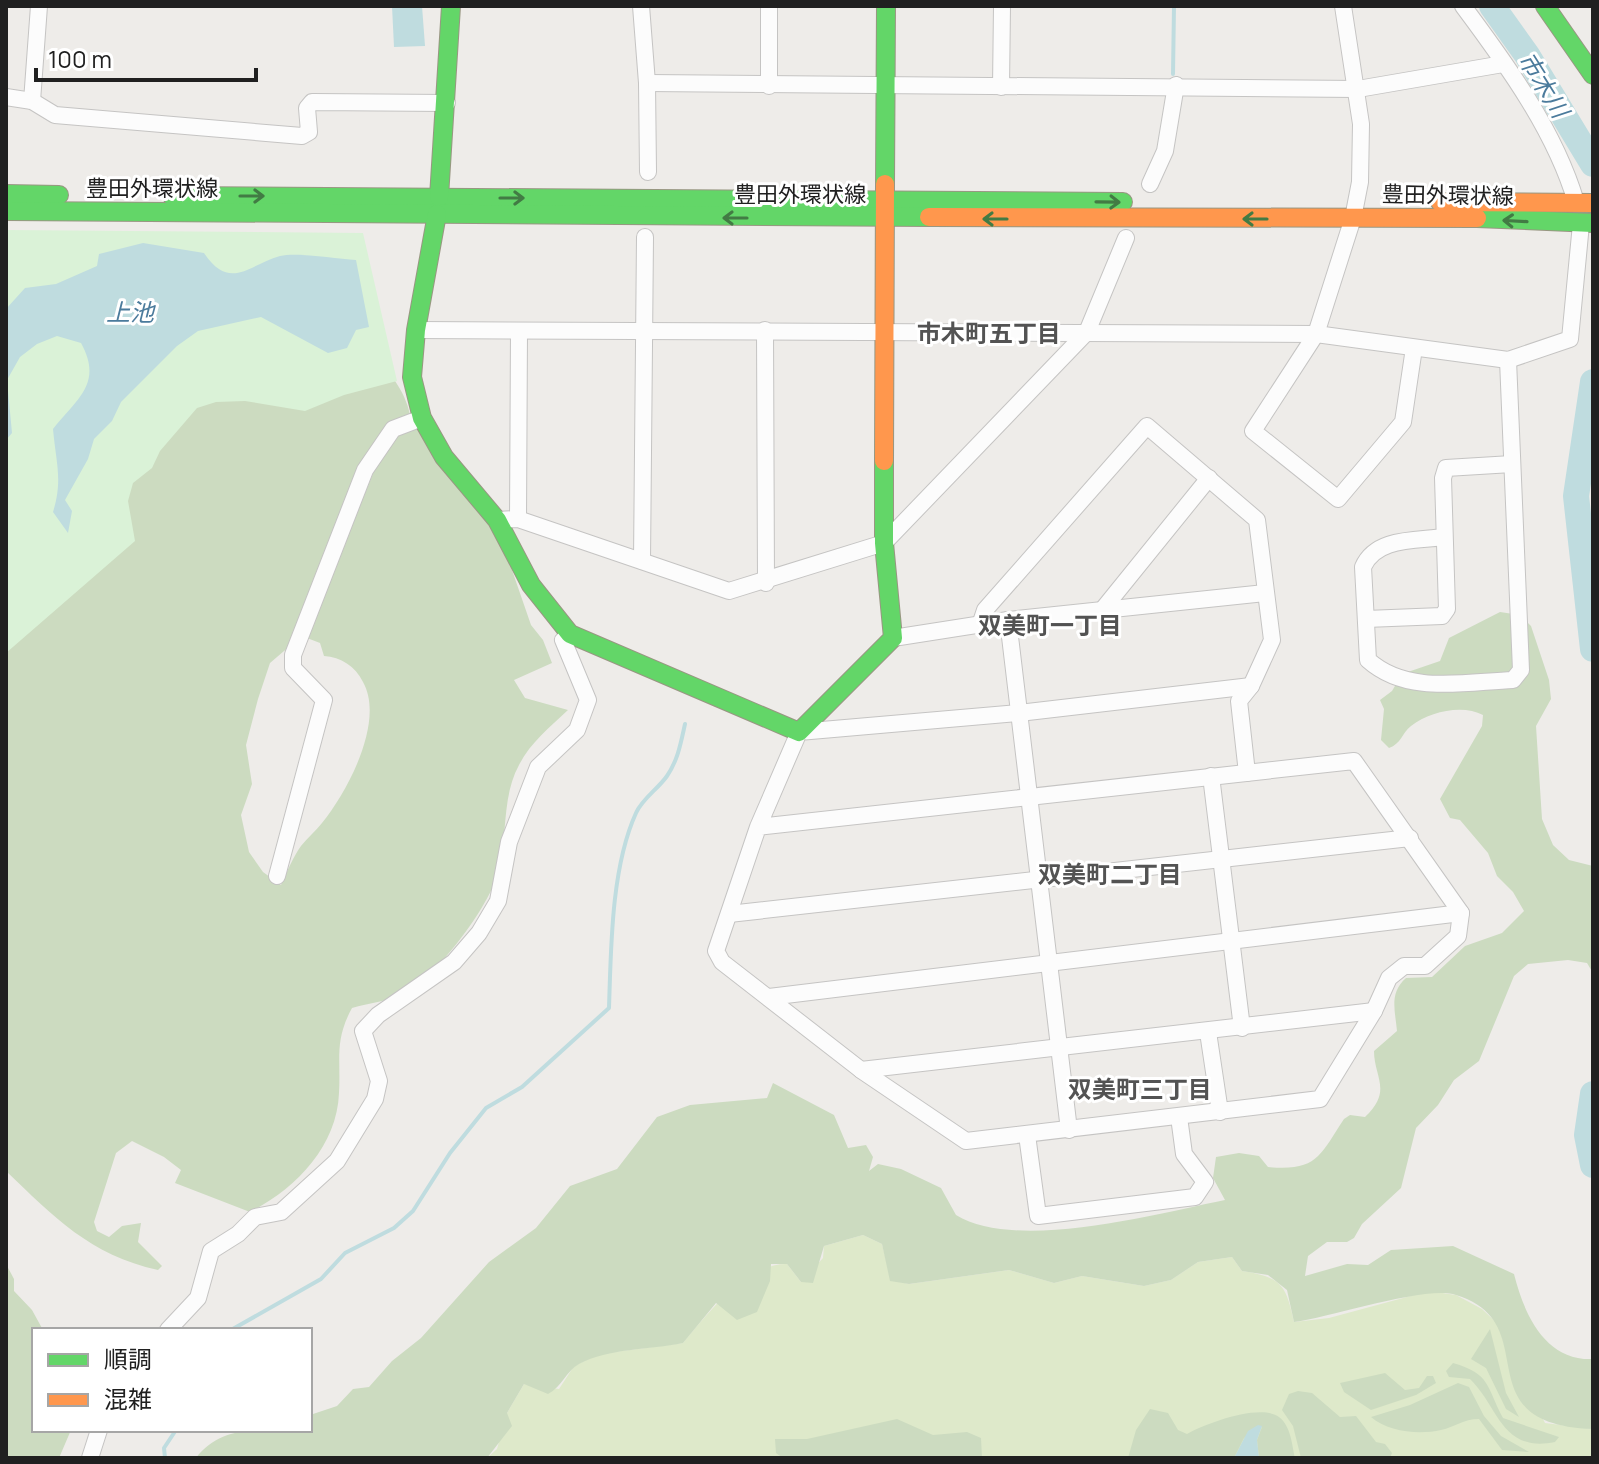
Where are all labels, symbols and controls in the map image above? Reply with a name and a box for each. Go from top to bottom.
scale bar [36,32,256,82]
text: 100 m [48,42,112,75]
water label: 市木川 [1511,45,1579,126]
street label: 豊田外環状線 [86,173,218,203]
street label: 豊田外環状線 [734,179,866,209]
street label: 豊田外環状線 [1382,179,1514,211]
one-way arrow [238,188,265,204]
one-way arrow [498,190,525,206]
one-way arrow [1094,194,1121,210]
one-way arrow [722,210,749,226]
one-way arrow [982,211,1009,227]
one-way arrow [1242,211,1269,227]
one-way arrow [1502,213,1529,228]
water label: 上池 [106,295,156,328]
district label: 市木町五丁目 [917,316,1061,349]
district label: 双美町一丁目 [978,608,1122,641]
district label: 双美町二丁目 [1038,857,1182,890]
district label: 双美町三丁目 [1068,1072,1212,1105]
legend [32,1328,312,1432]
text: 順調 [104,1342,152,1375]
text: 混雑 [104,1382,152,1415]

